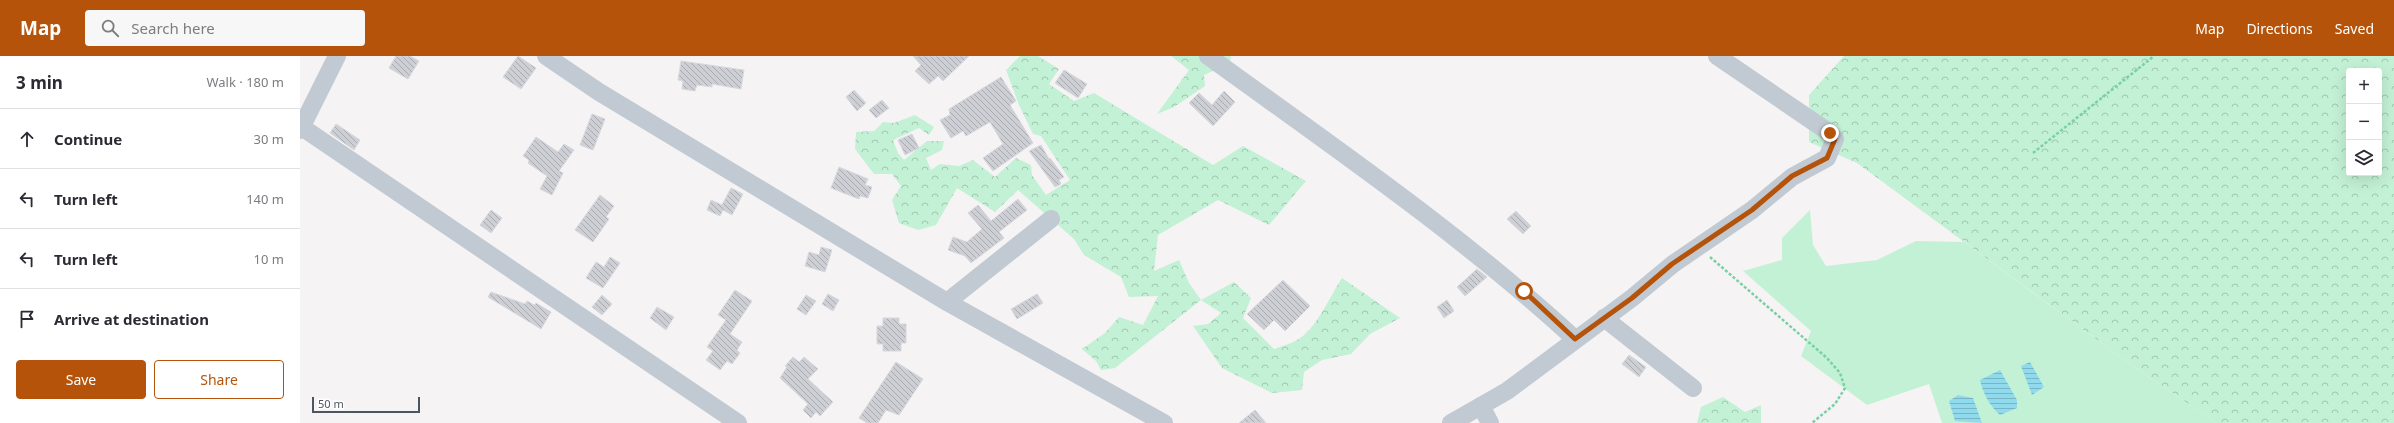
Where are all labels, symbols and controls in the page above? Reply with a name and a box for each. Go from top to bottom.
search box [85,10,365,46]
text: Map [20,15,61,41]
icon: search [99,17,121,39]
text: Search here [131,18,215,38]
text: Map [2195,19,2224,38]
text: Directions [2246,19,2313,38]
text: Saved [2335,19,2374,38]
map controls [2346,68,2382,176]
button: + [2346,68,2382,104]
text: 3 min [16,71,63,94]
text: Walk · 180 m [206,73,284,91]
button: − [2346,104,2382,140]
route end [1821,124,1839,142]
icon: ahead [16,128,38,150]
text: Continue [54,129,122,149]
text: 30 m [254,130,284,148]
button: layers [2346,140,2382,176]
icon: left [16,188,38,210]
text: Turn left [54,189,118,209]
text: 140 m [246,190,284,208]
icon: left [16,248,38,270]
text: Turn left [54,249,118,269]
text: 10 m [254,250,284,268]
route start [1515,282,1533,300]
icon: arrive [16,308,38,330]
text: Arrive at destination [54,309,209,329]
button: Save [16,360,146,399]
button: Share [154,360,284,399]
scale bar [312,395,420,414]
text: 50 m [318,396,344,411]

